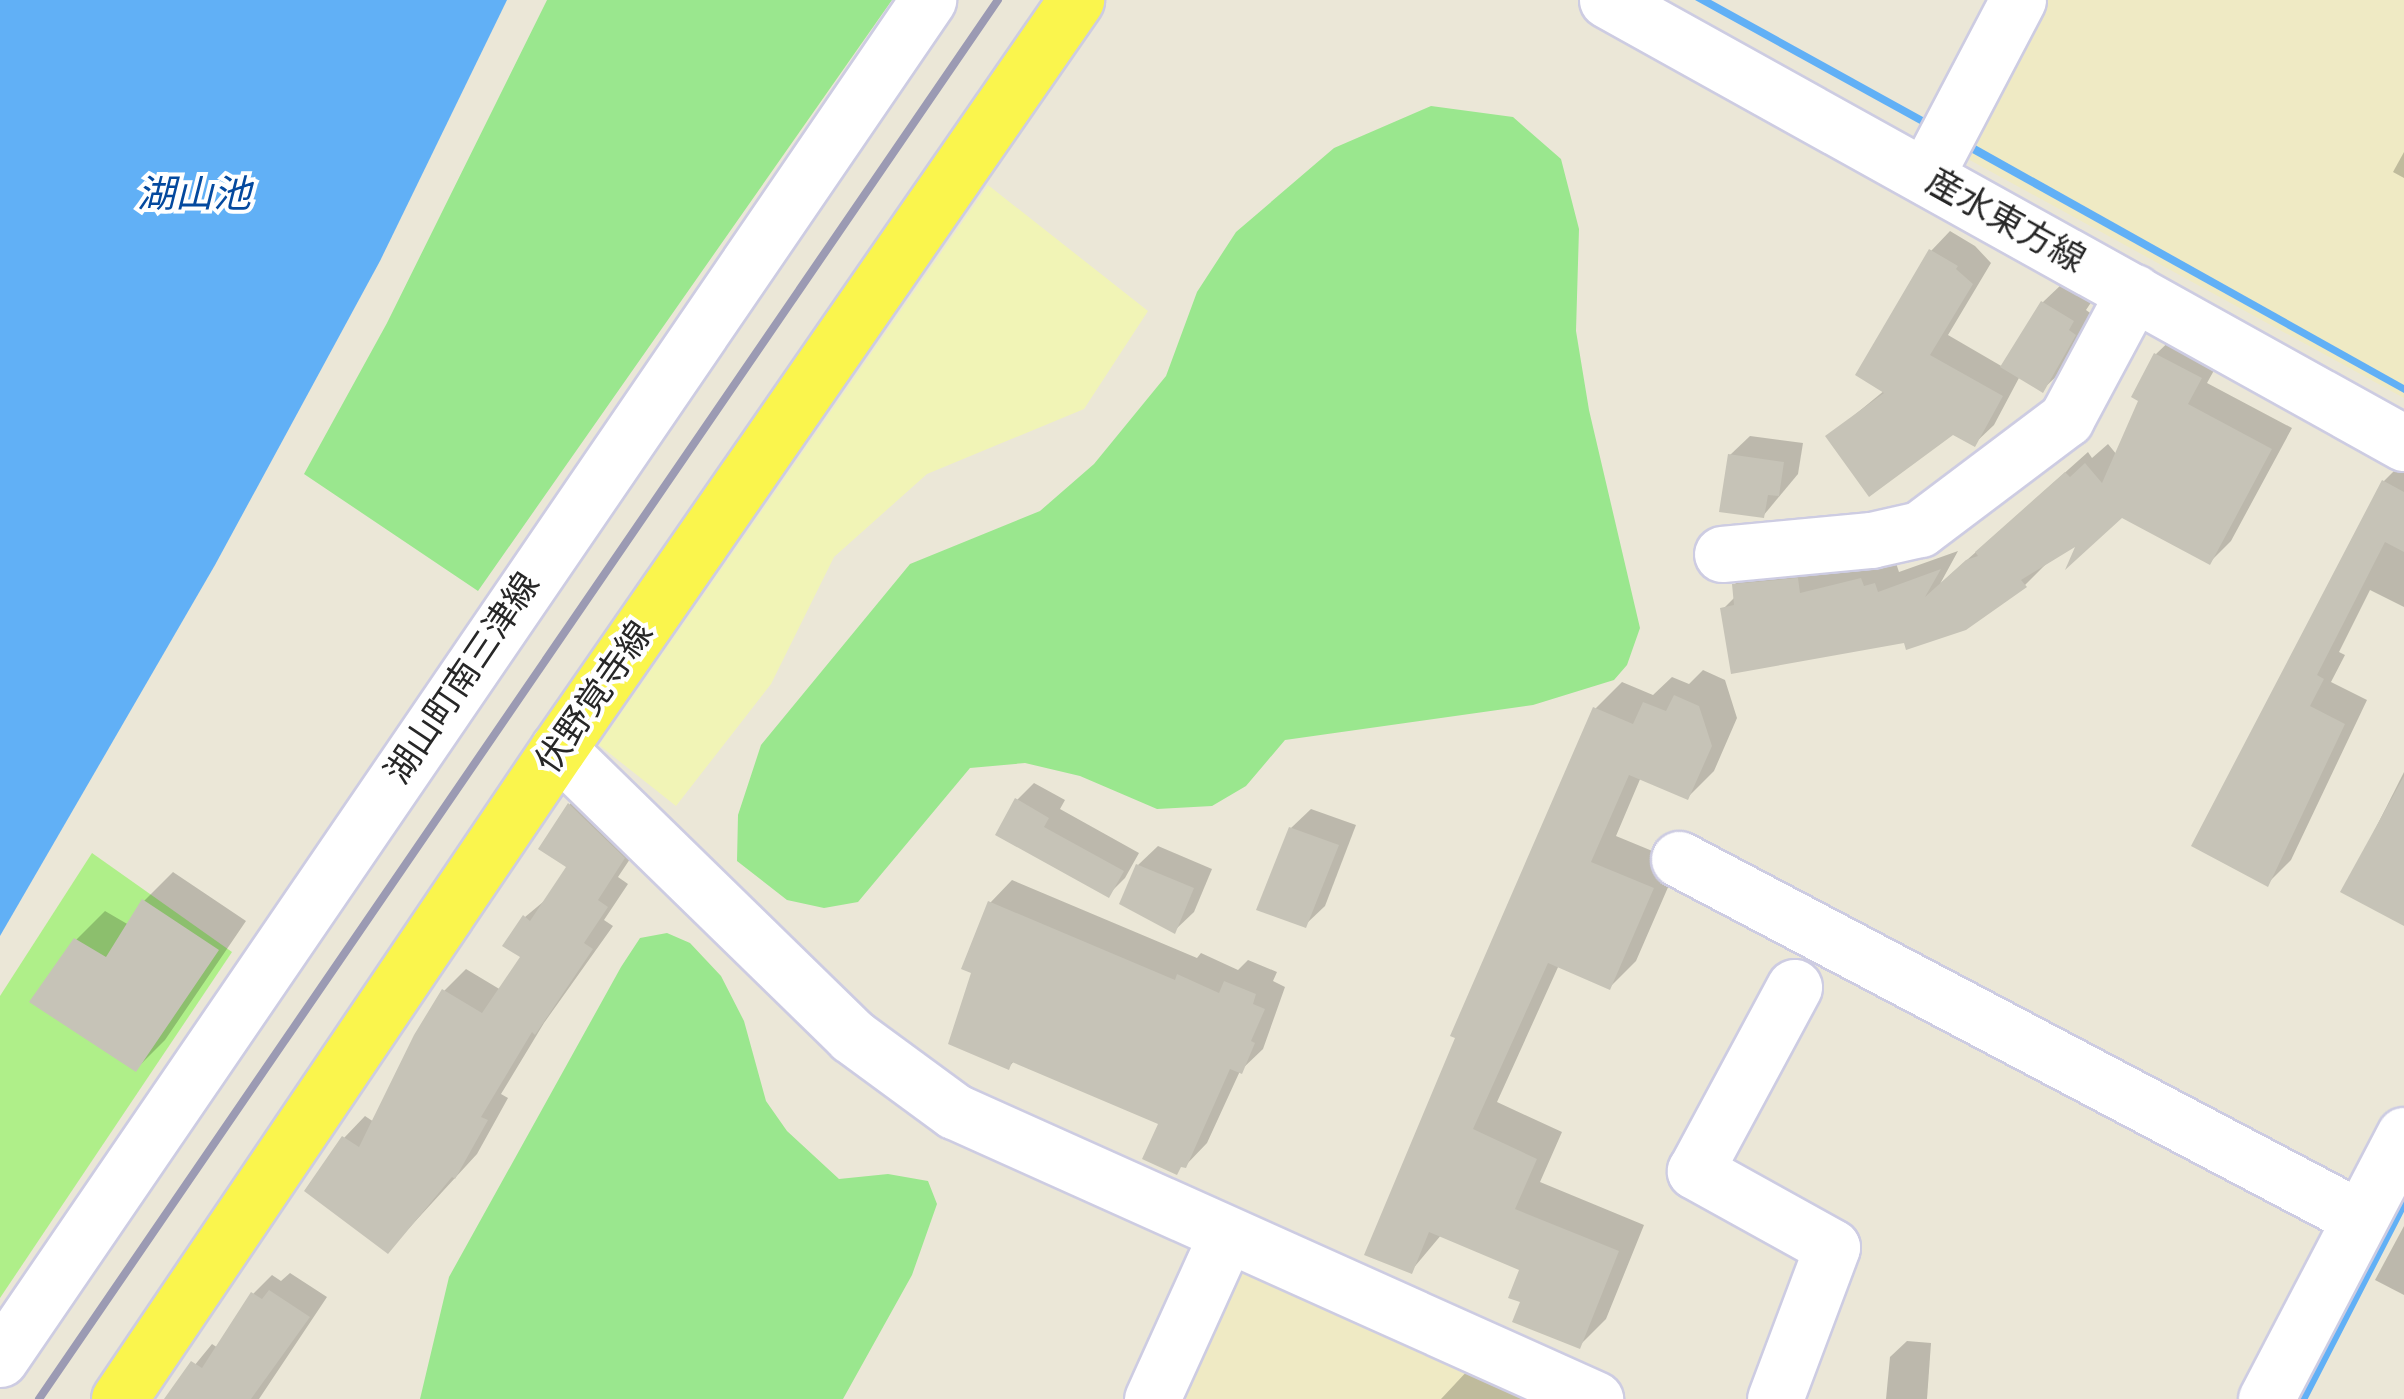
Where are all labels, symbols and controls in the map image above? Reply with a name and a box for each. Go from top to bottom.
street label: 産水東方線 [1919,159,2093,281]
water label: 湖山池 [137,172,251,218]
street label: 湖山町南三津線 [376,565,548,791]
street label: 伏野覚寺線 [527,613,661,781]

